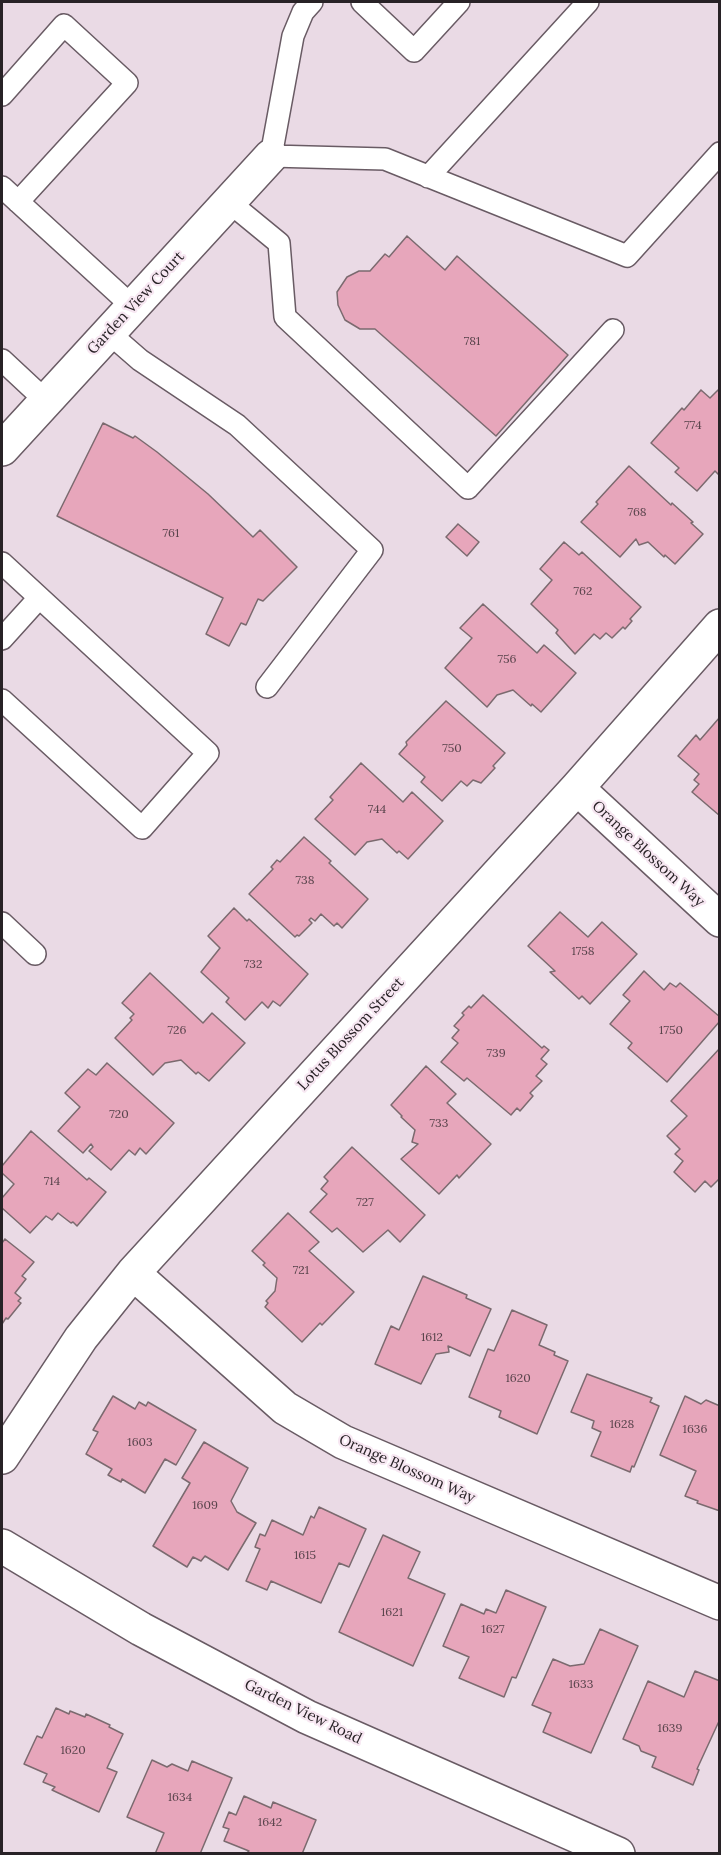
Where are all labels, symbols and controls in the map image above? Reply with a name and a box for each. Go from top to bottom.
street label: Garden View Court [84,248,188,358]
house number: 781 [464,335,480,349]
house number: 774 [684,419,702,433]
house number: 768 [627,506,647,520]
house number: 761 [163,527,179,541]
house number: 762 [574,585,592,599]
house number: 756 [497,653,517,667]
house number: 750 [442,742,462,756]
street label: Orange Blossom Way [588,797,708,911]
house number: 744 [368,803,386,817]
house number: 738 [296,874,314,888]
house number: 1758 [571,945,595,959]
house number: 732 [244,958,262,972]
street label: Lotus Blossom Street [294,974,408,1094]
house number: 726 [168,1024,186,1038]
house number: 1750 [659,1024,683,1038]
house number: 739 [486,1047,506,1061]
house number: 720 [109,1108,129,1122]
house number: 733 [430,1117,448,1131]
house number: 714 [44,1175,60,1189]
house number: 727 [356,1196,374,1210]
house number: 721 [293,1264,309,1278]
house number: 1612 [421,1331,443,1345]
house number: 1620 [505,1372,531,1386]
house number: 1628 [610,1418,634,1432]
house number: 1636 [683,1423,707,1437]
street label: Orange Blossom Way [336,1431,478,1507]
house number: 1603 [127,1436,153,1450]
house number: 1609 [192,1499,218,1513]
house number: 1615 [294,1549,316,1563]
house number: 1621 [381,1606,403,1620]
house number: 1627 [481,1623,505,1637]
street label: Garden View Road [241,1676,365,1748]
house number: 1633 [569,1678,593,1692]
house number: 1639 [658,1722,682,1736]
house number: 1620 [60,1744,86,1758]
house number: 1634 [168,1791,192,1805]
house number: 1642 [258,1816,282,1830]

